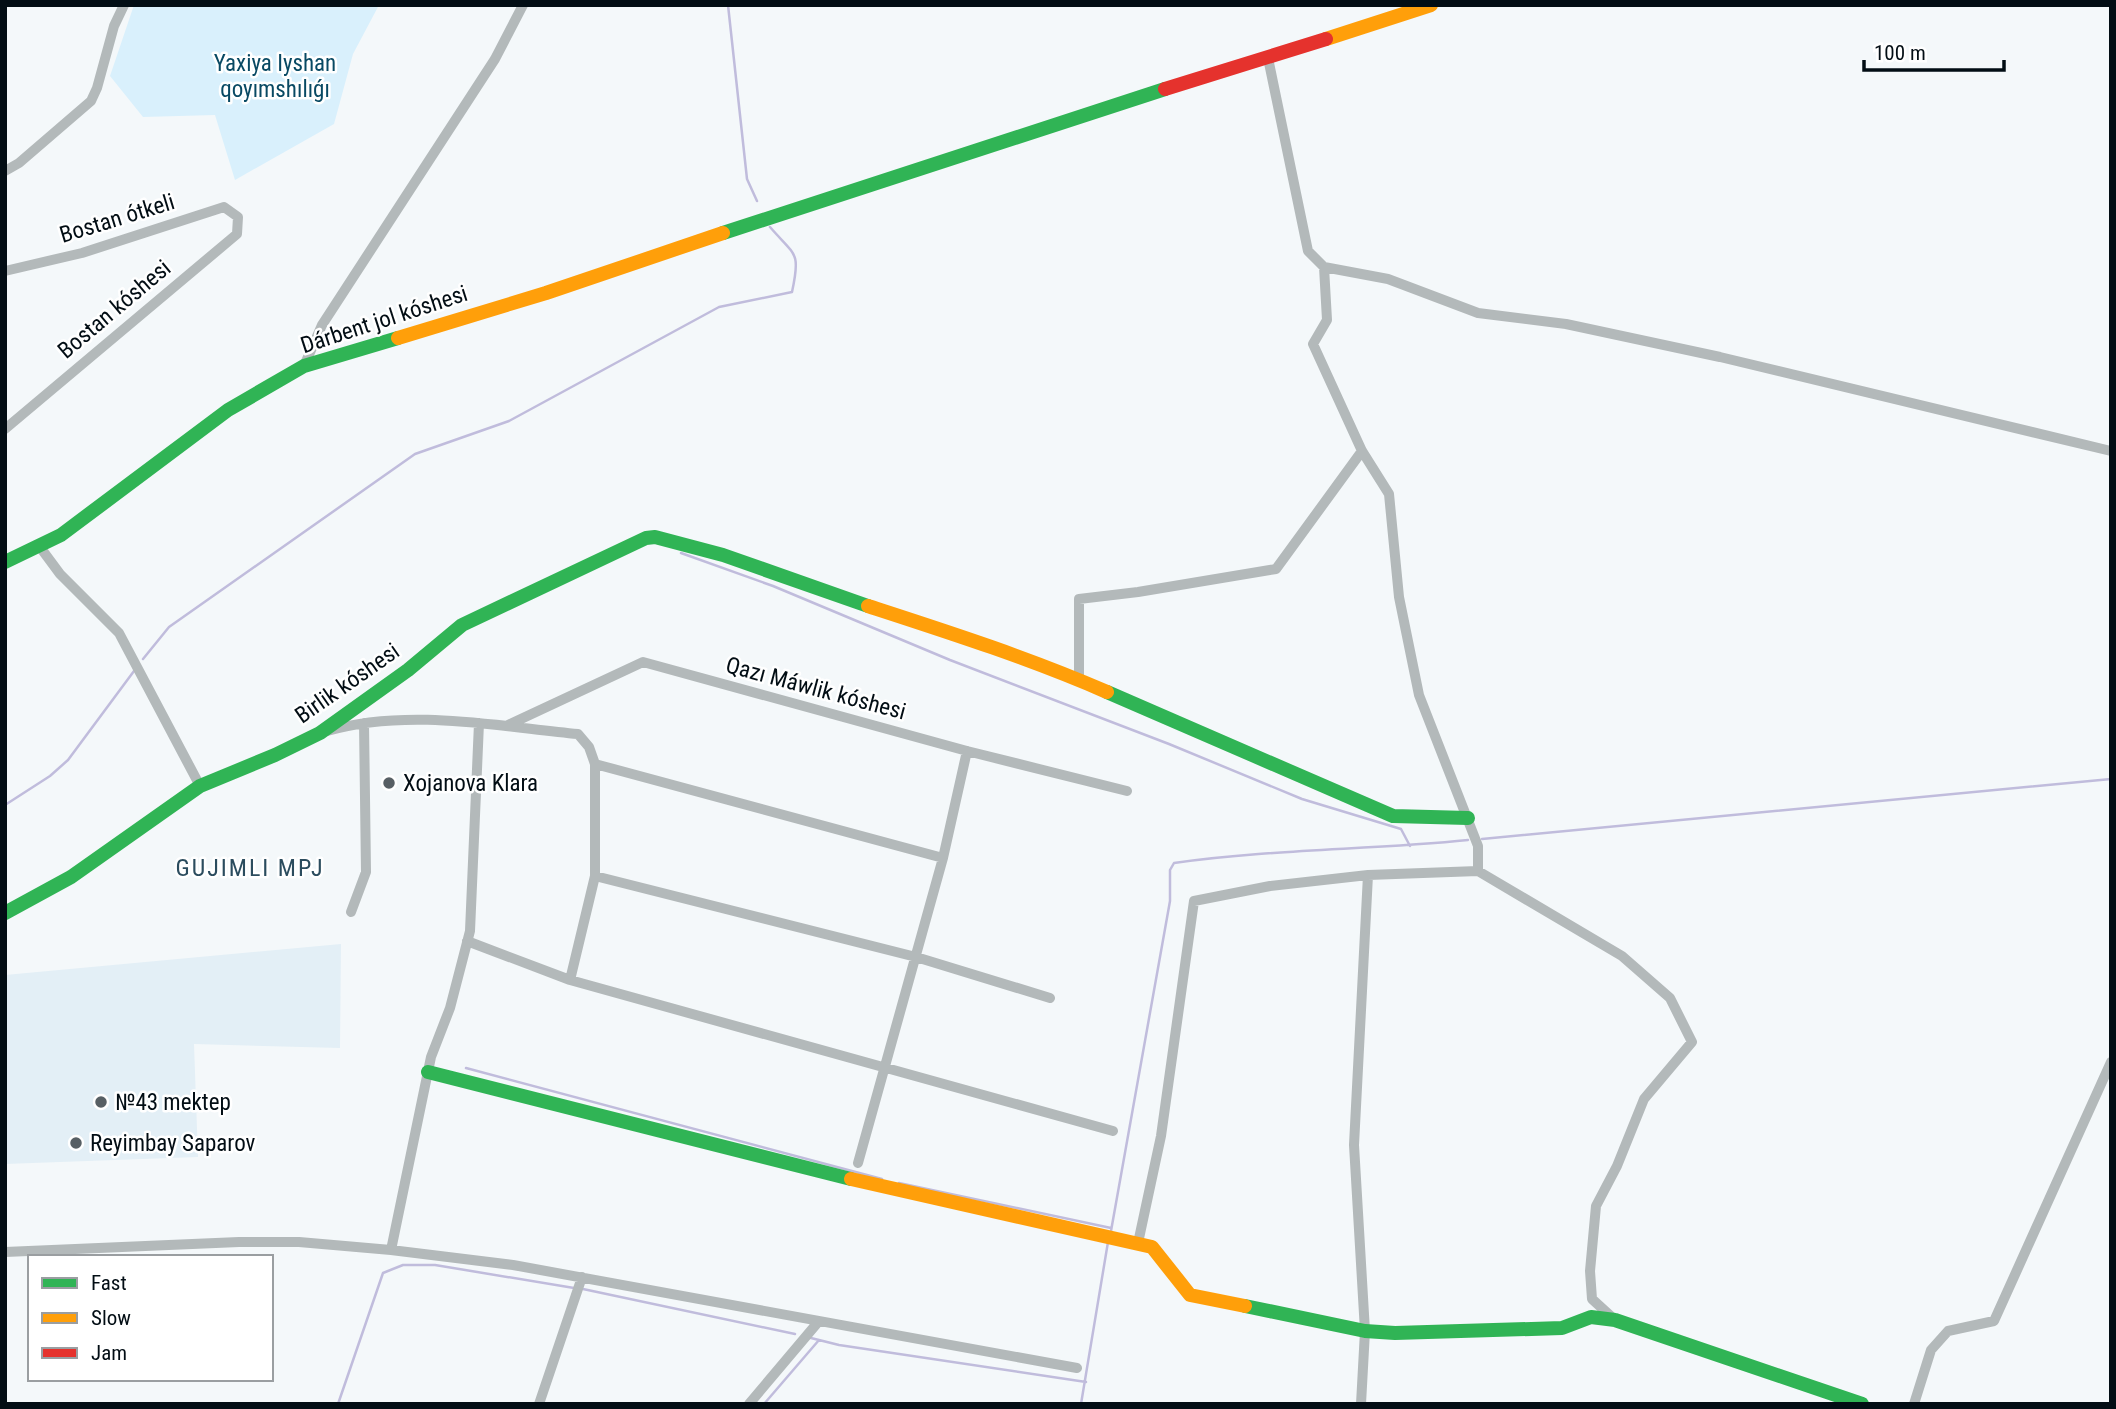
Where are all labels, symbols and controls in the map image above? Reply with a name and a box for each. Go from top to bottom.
scale bar [1864,28,2004,72]
text: 100 m [1874,41,1926,65]
park label: Yaxiya Iyshan qoyımshılıǵı [214,50,336,103]
street label: Bostan ótkeli [56,188,178,249]
street label: Bostan kóshesi [52,254,176,364]
street label: Dárbent jol kóshesi [297,280,471,359]
street label: Birlik kóshesi [290,638,405,729]
street label: Qazı Máwlik kóshesi [723,651,909,725]
place label: Xojanova Klara [403,770,538,797]
marker: Xojanova Klara [381,775,397,791]
district label: GUJIMLI MPJ [176,854,325,882]
place label: №43 mektep [115,1089,231,1116]
marker: №43 mektep [93,1094,109,1110]
place label: Reyimbay Saparov [90,1130,256,1157]
marker: Reyimbay Saparov [68,1135,84,1151]
legend [28,1255,273,1381]
text: Fast [91,1271,127,1295]
text: Slow [91,1306,131,1330]
text: Jam [91,1341,127,1365]

